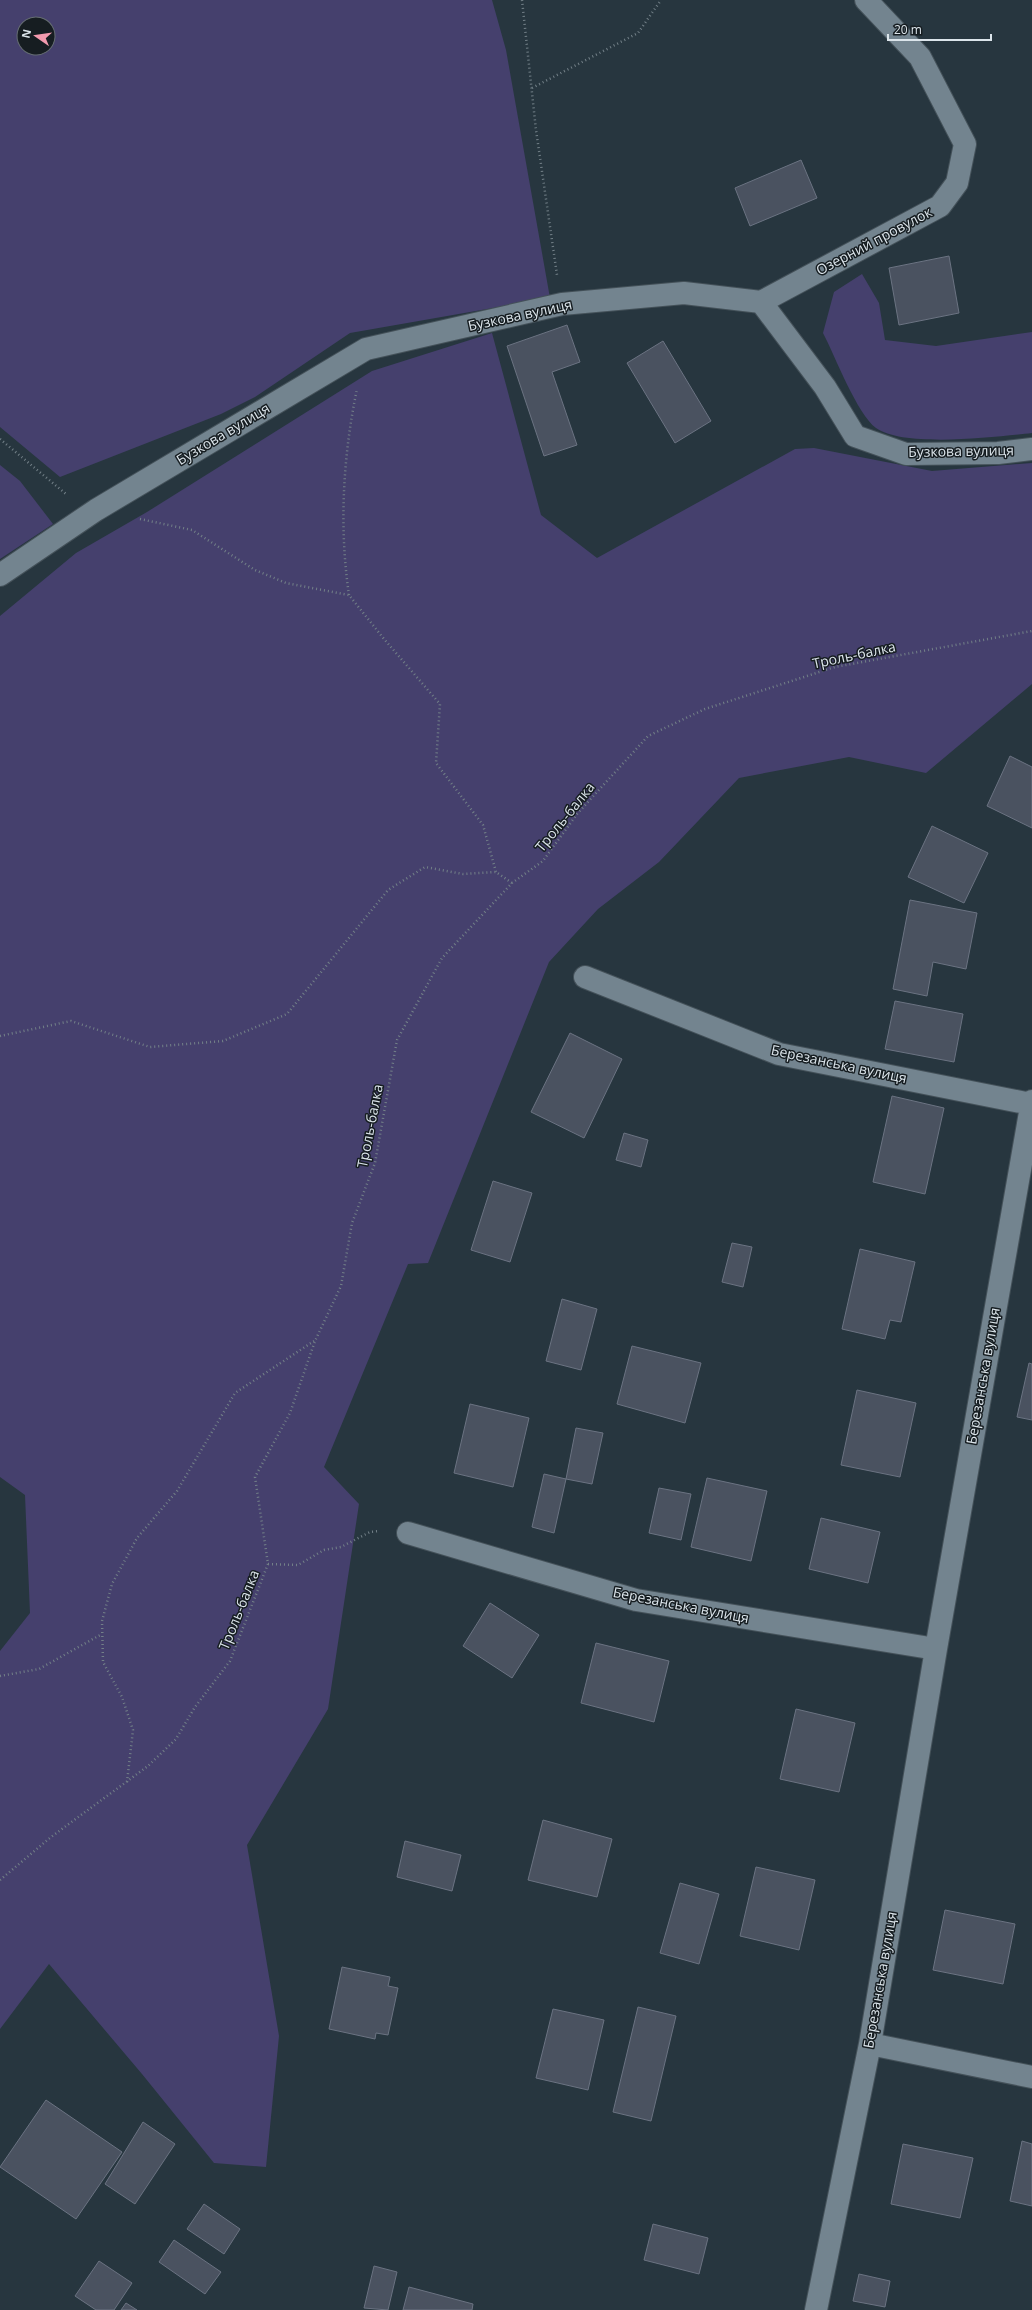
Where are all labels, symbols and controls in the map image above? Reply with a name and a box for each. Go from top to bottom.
north arrow [16,16,56,56]
scale bar [888,16,991,42]
text: 20 m [894,21,922,38]
text: N [17,28,34,40]
street label: Озерний провулок [812,202,936,279]
street label: Бузкова вулиця [466,294,574,335]
street label: Бузкова вулиця [172,398,273,469]
street label: Бузкова вулиця [908,440,1014,461]
street label: Троль-балка [811,636,897,673]
street label: Троль-балка [531,778,599,856]
street label: Березанська вулиця [769,1040,909,1087]
street label: Троль-балка [352,1083,387,1169]
street label: Березанська вулиця [961,1306,1004,1446]
street label: Троль-балка [214,1567,263,1653]
street label: Березанська вулиця [611,1582,751,1627]
street label: Березанська вулиця [858,1910,901,2050]

